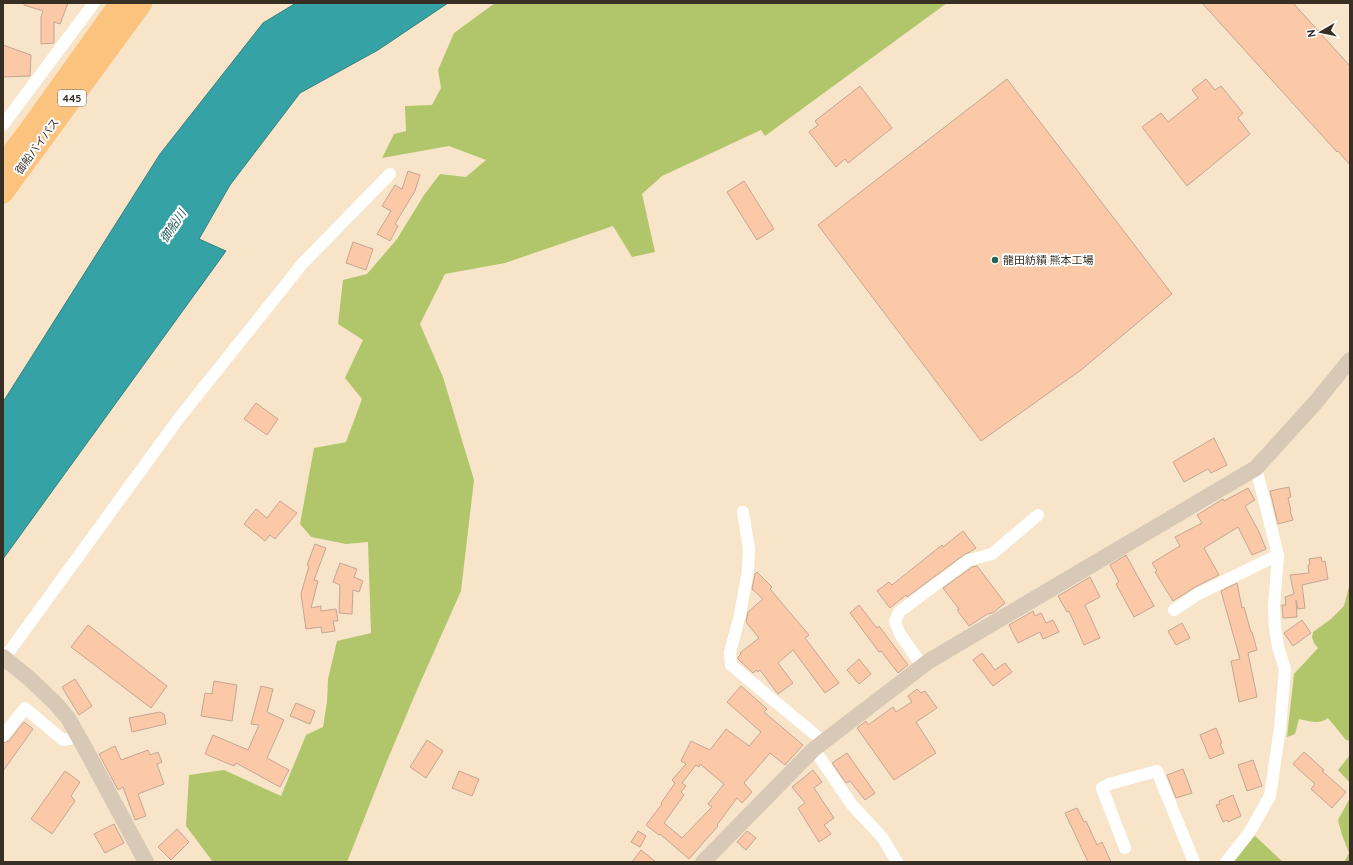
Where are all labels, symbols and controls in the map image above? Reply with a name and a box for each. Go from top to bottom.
north arrow [1301,12,1341,52]
text: N [1305,28,1320,38]
road number: 445 [58,90,86,106]
street label: 御船バイパス [12,116,63,178]
water label: 御船川 [157,206,192,246]
place label: 龍田紡績 熊本工場 [1003,254,1094,268]
marker: 龍田紡績 熊本工場 [990,255,1000,265]

